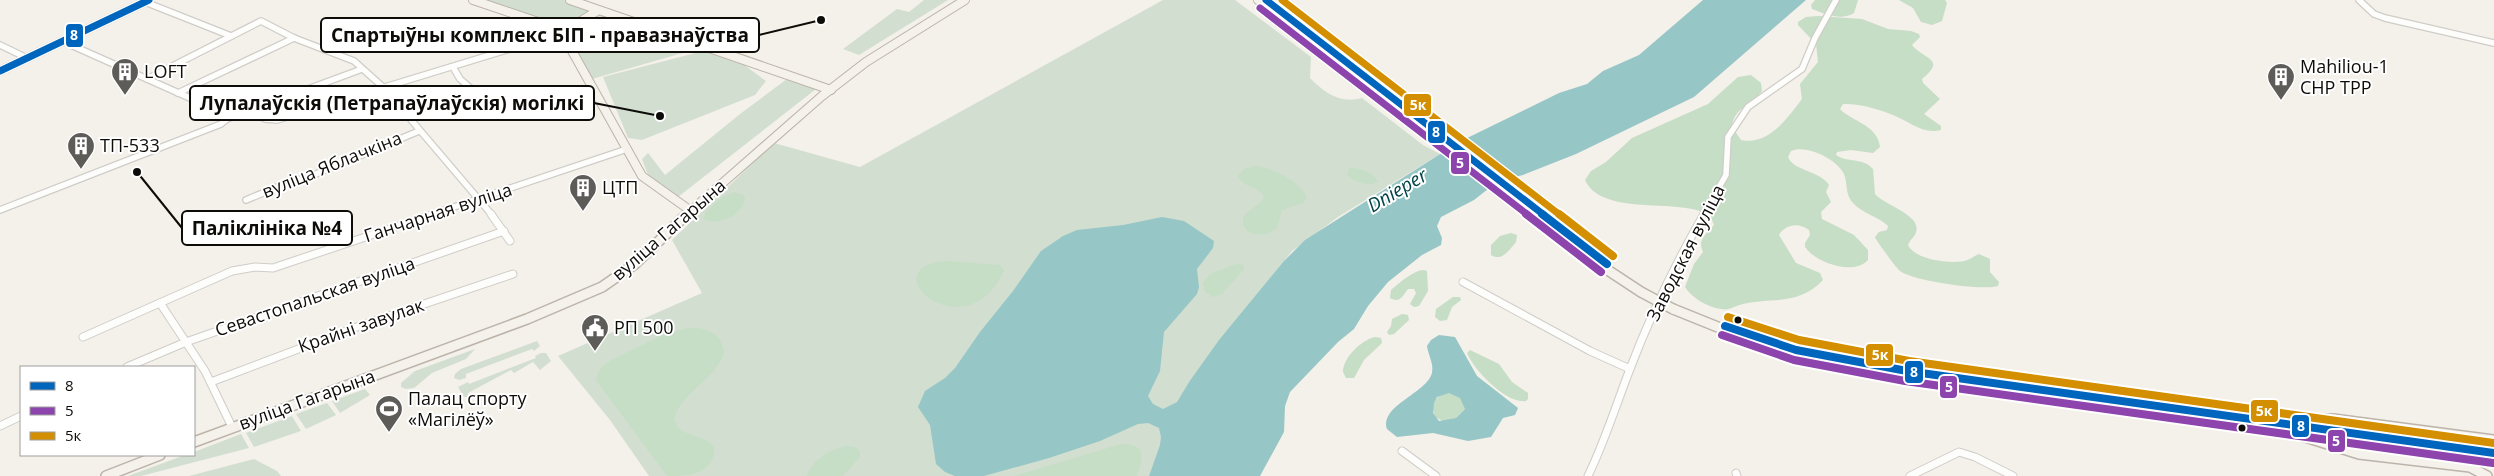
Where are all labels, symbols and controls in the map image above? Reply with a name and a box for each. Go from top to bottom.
callout: Спартыўны комплекс БІП - правазнаўства [321,18,759,52]
text: Спартыўны комплекс БІП - правазнаўства [331,22,749,48]
line badge: 8 [65,23,84,48]
text: 8 [70,25,78,44]
place label: Mahiliou-1 CHP TPP [2300,54,2389,99]
building icon: LOFT [110,57,140,96]
place label: LOFT [144,59,187,83]
building icon: Mahiliou-1 CHP TPP [2266,62,2296,101]
callout: Лупалаўскія (Петрапаўлаўскія) могілкі [190,86,594,120]
text: Лупалаўскія (Петрапаўлаўскія) могілкі [200,90,584,116]
line badge: 5к [1403,93,1432,117]
text: 5к [1410,95,1427,114]
line badge: 8 [1427,120,1446,144]
text: 8 [1432,122,1440,141]
street label: вуліца Яблачкіна [258,125,405,203]
building icon: ТП-533 [66,131,96,170]
place label: ТП-533 [100,133,160,157]
line badge: 5 [1450,151,1470,175]
text: 5 [1456,153,1464,172]
water label: Dnieper [1362,161,1433,218]
building icon: ЦТП [568,173,598,212]
street label: вуліца Гагарына [606,173,730,285]
place label: ЦТП [602,175,638,199]
street label: Ганчарная вуліца [361,177,515,247]
street label: Заводская вуліца [1640,180,1730,325]
callout: Паліклініка №4 [182,211,352,245]
text: Паліклініка №4 [192,215,342,241]
street label: Севастопальская вуліца [212,251,418,342]
street label: Крайні завулак [294,292,428,358]
public building icon: РП 500 [580,313,610,352]
place label: РП 500 [614,315,673,339]
unlabelled marker [1733,315,1743,325]
line badge: 5к [1865,343,1894,367]
text: 5к [1872,345,1889,364]
line badge: 8 [1904,360,1924,384]
text: 8 [1910,362,1918,381]
street label: вуліца Гагарына [235,363,378,435]
legend [20,366,195,456]
text: 8 [65,375,74,395]
line badge: 5 [1939,375,1958,399]
text: 5 [1945,377,1953,396]
place label: Палац спорту «Магілёў» [408,386,527,431]
sports icon: Палац спорту «Магілёў» [374,394,404,433]
line badge: 5к [2250,399,2279,423]
text: 5 [65,400,74,420]
text: 5к [2256,401,2273,420]
line badge: 8 [2291,414,2310,438]
text: 8 [2297,416,2305,435]
unlabelled marker [2237,423,2247,433]
text: 5к [65,425,82,445]
line badge: 5 [2327,429,2346,453]
text: 5 [2332,431,2340,450]

